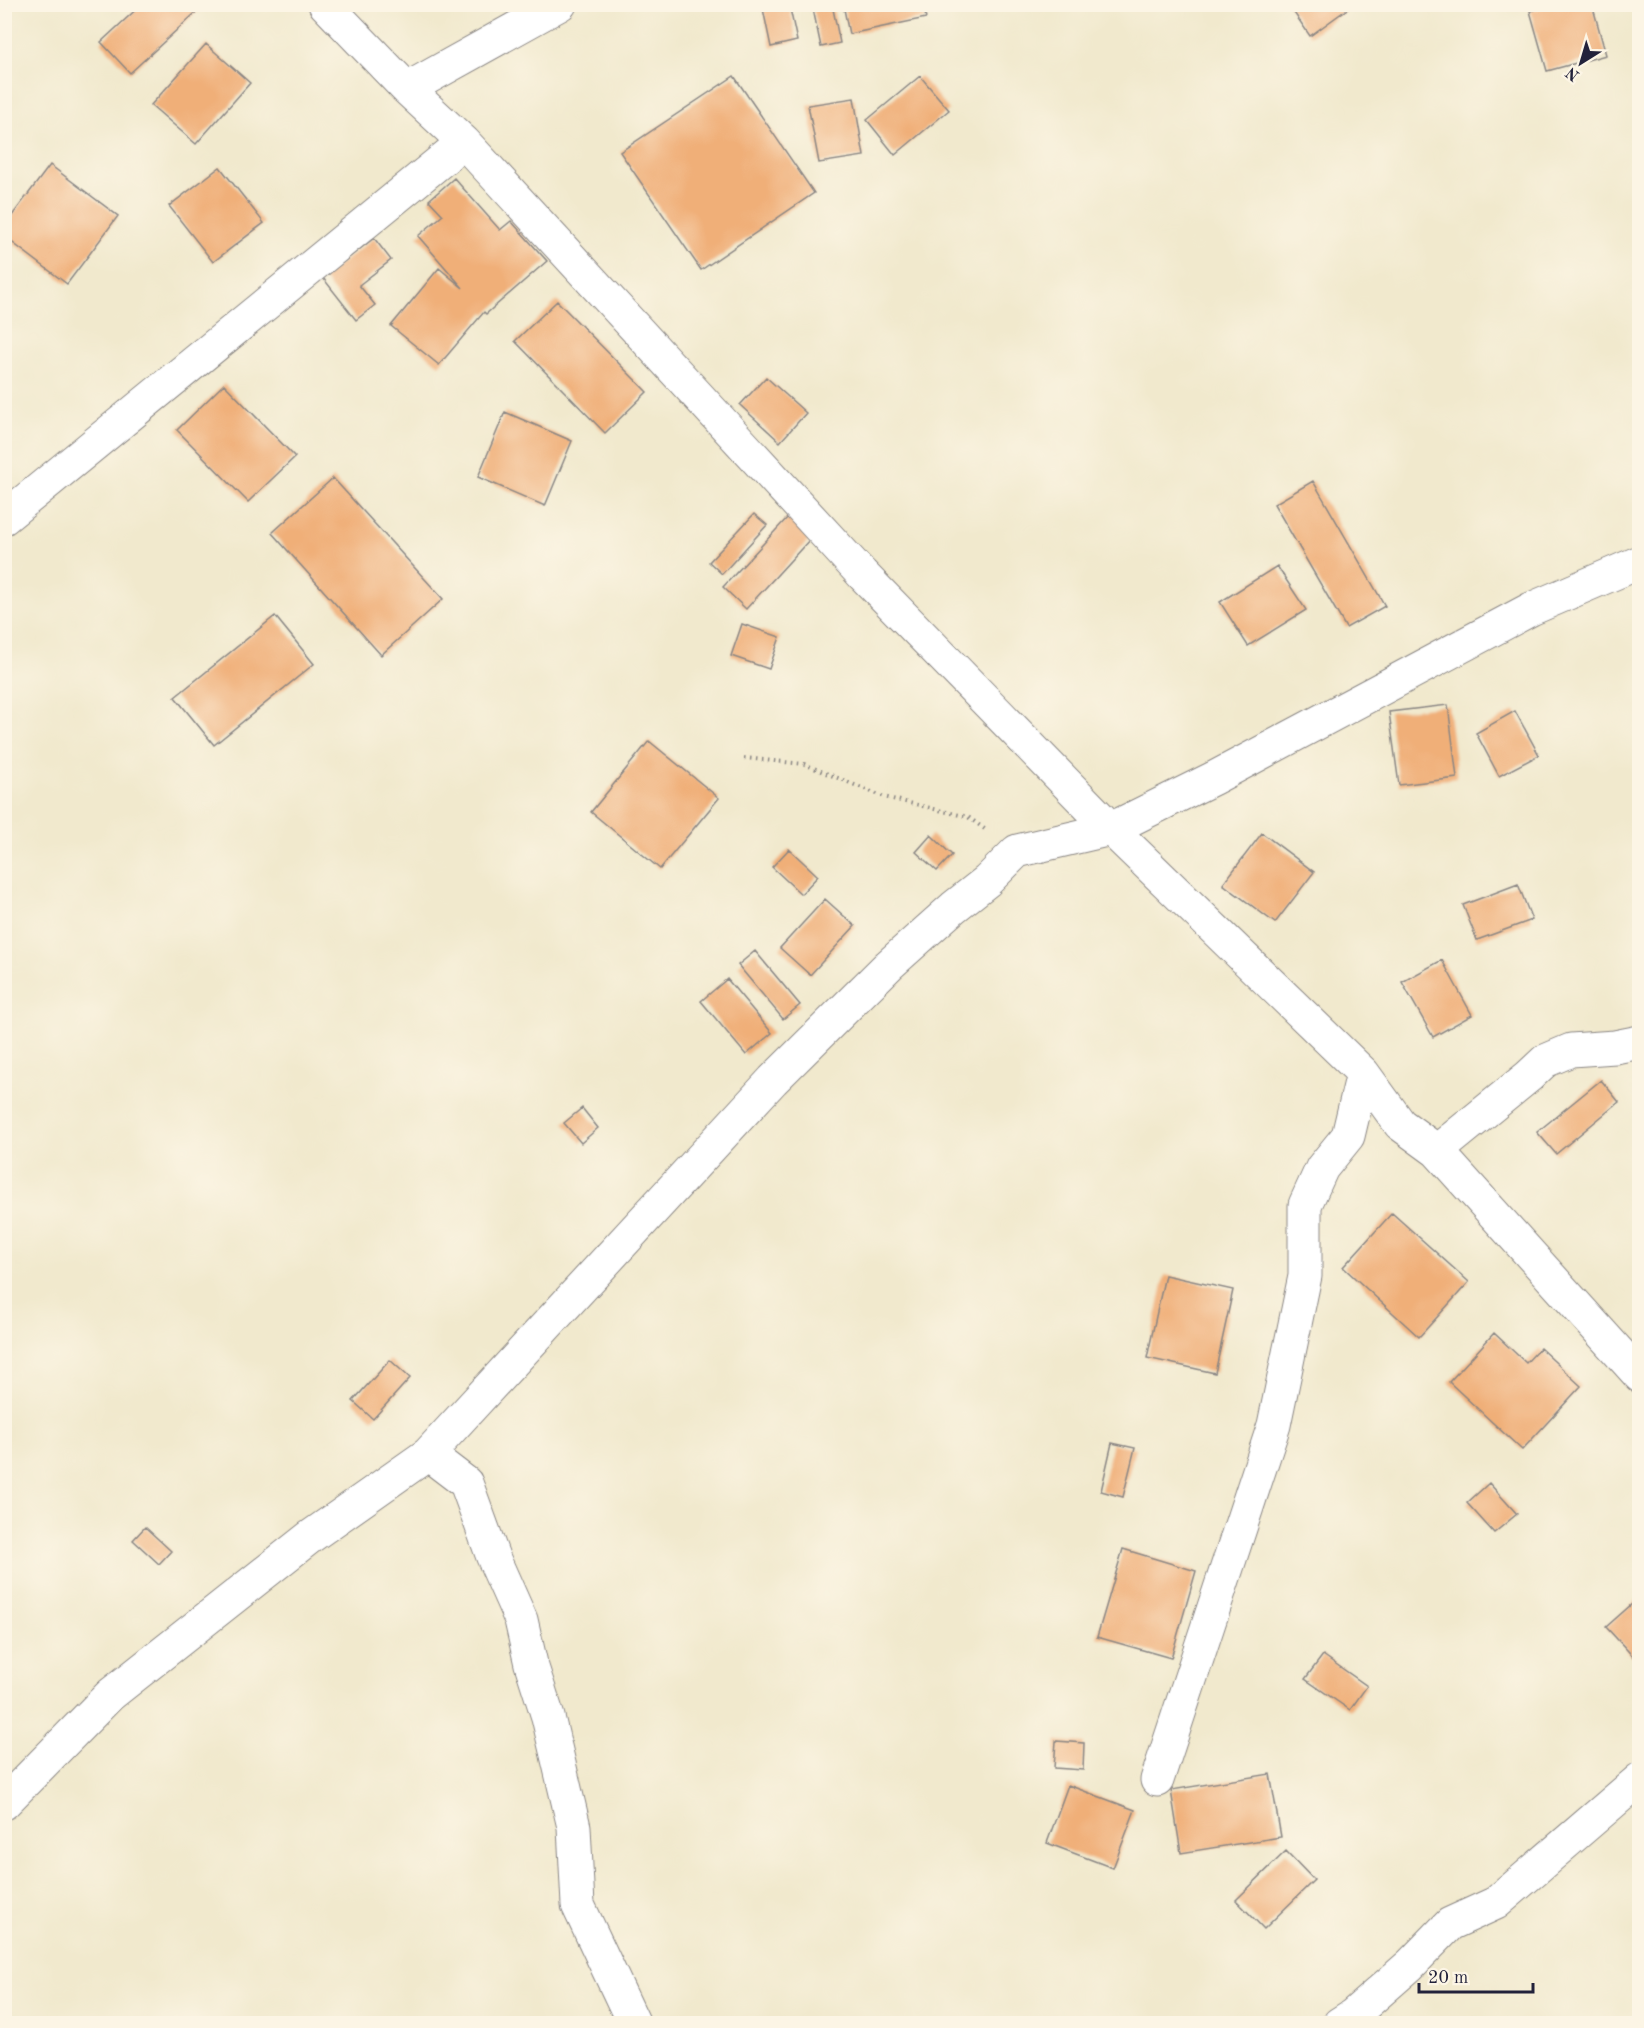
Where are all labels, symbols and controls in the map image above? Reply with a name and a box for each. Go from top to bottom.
north arrow [1551,33,1611,93]
text: N [1563,63,1583,83]
scale bar [1419,1956,1533,1994]
text: 20 m [1428,1969,1468,1987]

